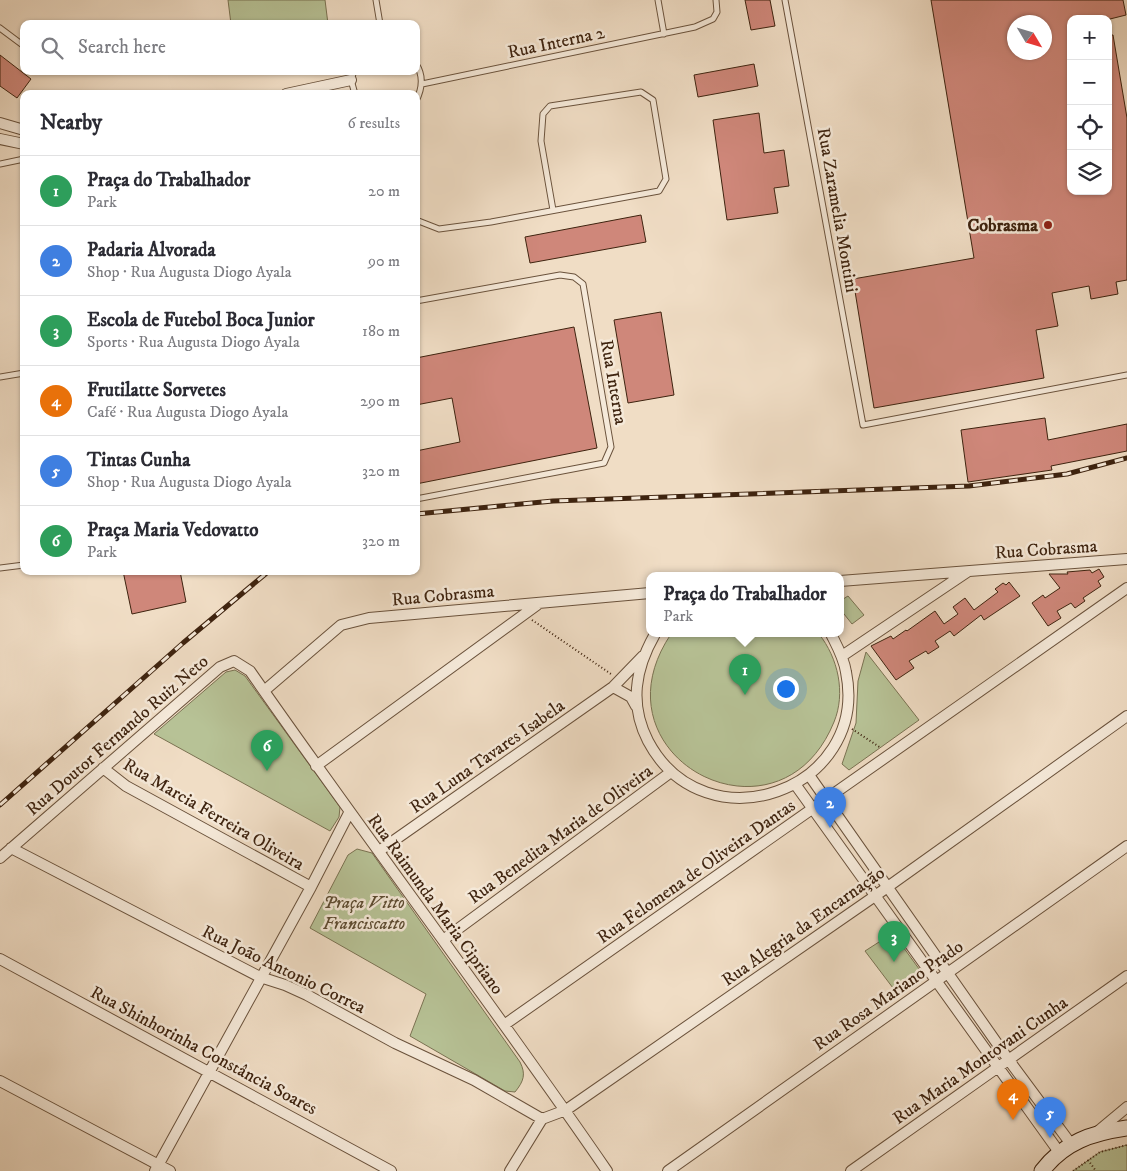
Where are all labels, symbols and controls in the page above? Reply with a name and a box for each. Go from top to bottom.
north arrow [1007,15,1052,60]
map controls [1067,15,1112,195]
button: + [1067,15,1112,60]
search box [20,20,420,75]
street label: Rua Interna 2 [506,22,607,64]
icon: search [38,34,66,62]
text: Search here [78,36,166,59]
button: − [1067,60,1112,105]
button: locate [1067,105,1112,150]
text: Nearby [40,110,102,136]
text: 6 results [347,113,400,133]
street label: Rua Zaramelia Montini [812,126,862,294]
button: layers [1067,150,1112,195]
text: Praça do Trabalhador [87,169,250,192]
text: 1 [53,181,59,201]
text: 20 m [368,181,400,201]
text: Park [87,192,117,212]
place label: Cobrasma [967,215,1038,237]
marker: Cobrasma [1042,219,1054,231]
text: Padaria Alvorada [87,239,216,262]
text: 2 [52,251,60,271]
text: 90 m [368,251,400,271]
text: Shop · Rua Augusta Diogo Ayala [87,262,292,282]
text: Escola de Futebol Boca Junior [87,309,315,332]
text: 3 [53,321,59,341]
text: 180 m [362,321,400,341]
text: Sports · Rua Augusta Diogo Ayala [87,332,300,352]
street label: Rua Interna [595,338,631,427]
text: Frutilatte Sorvetes [87,379,226,402]
text: 4 [51,391,61,411]
text: 290 m [360,391,400,411]
text: Café · Rua Augusta Diogo Ayala [87,402,288,422]
text: Tintas Cunha [87,449,190,472]
text: 5 [52,461,60,481]
text: 320 m [362,461,400,481]
text: Shop · Rua Augusta Diogo Ayala [87,472,292,492]
text: Praça Maria Vedovatto [87,519,259,542]
text: 6 [52,531,60,551]
text: 320 m [362,531,400,551]
street label: Rua Cobrasma [994,535,1098,565]
text: Park [87,542,117,562]
popup [646,572,844,637]
street label: Rua Cobrasma [391,581,496,611]
text: Praça do Trabalhador [663,583,827,606]
text: Park [663,606,693,626]
street label: Rua Doutor Fernando Ruiz Neto [22,650,213,821]
pin: 1 [729,654,761,695]
your location [773,676,799,702]
street label: Rua Luna Tavares Isabela [406,695,570,819]
pin: 6 [251,730,283,771]
street label: Rua Marcia Ferreira Oliveira [119,754,308,876]
street label: Rua Benedita Maria de Oliveira [464,760,657,909]
pin: 2 [814,787,846,828]
street label: Rua Felomena de Oliveira Dantas [593,795,800,949]
street label: Rua Raimunda Maria Cipriano [362,810,508,999]
street label: Rua Alegria da Encarnação [718,862,890,991]
park label: Praça Vitto Franciscatto [323,892,406,935]
street label: Rua João Antonio Correa [198,921,369,1019]
pin: 3 [878,921,910,962]
street label: Rua Rosa Mariano Prado [809,936,968,1056]
street label: Rua Shinhorinha Constância Soares [86,982,321,1120]
street label: Rua Maria Montovani Cunha [889,992,1073,1130]
pin: 4 [997,1079,1029,1120]
pin: 5 [1034,1097,1066,1138]

